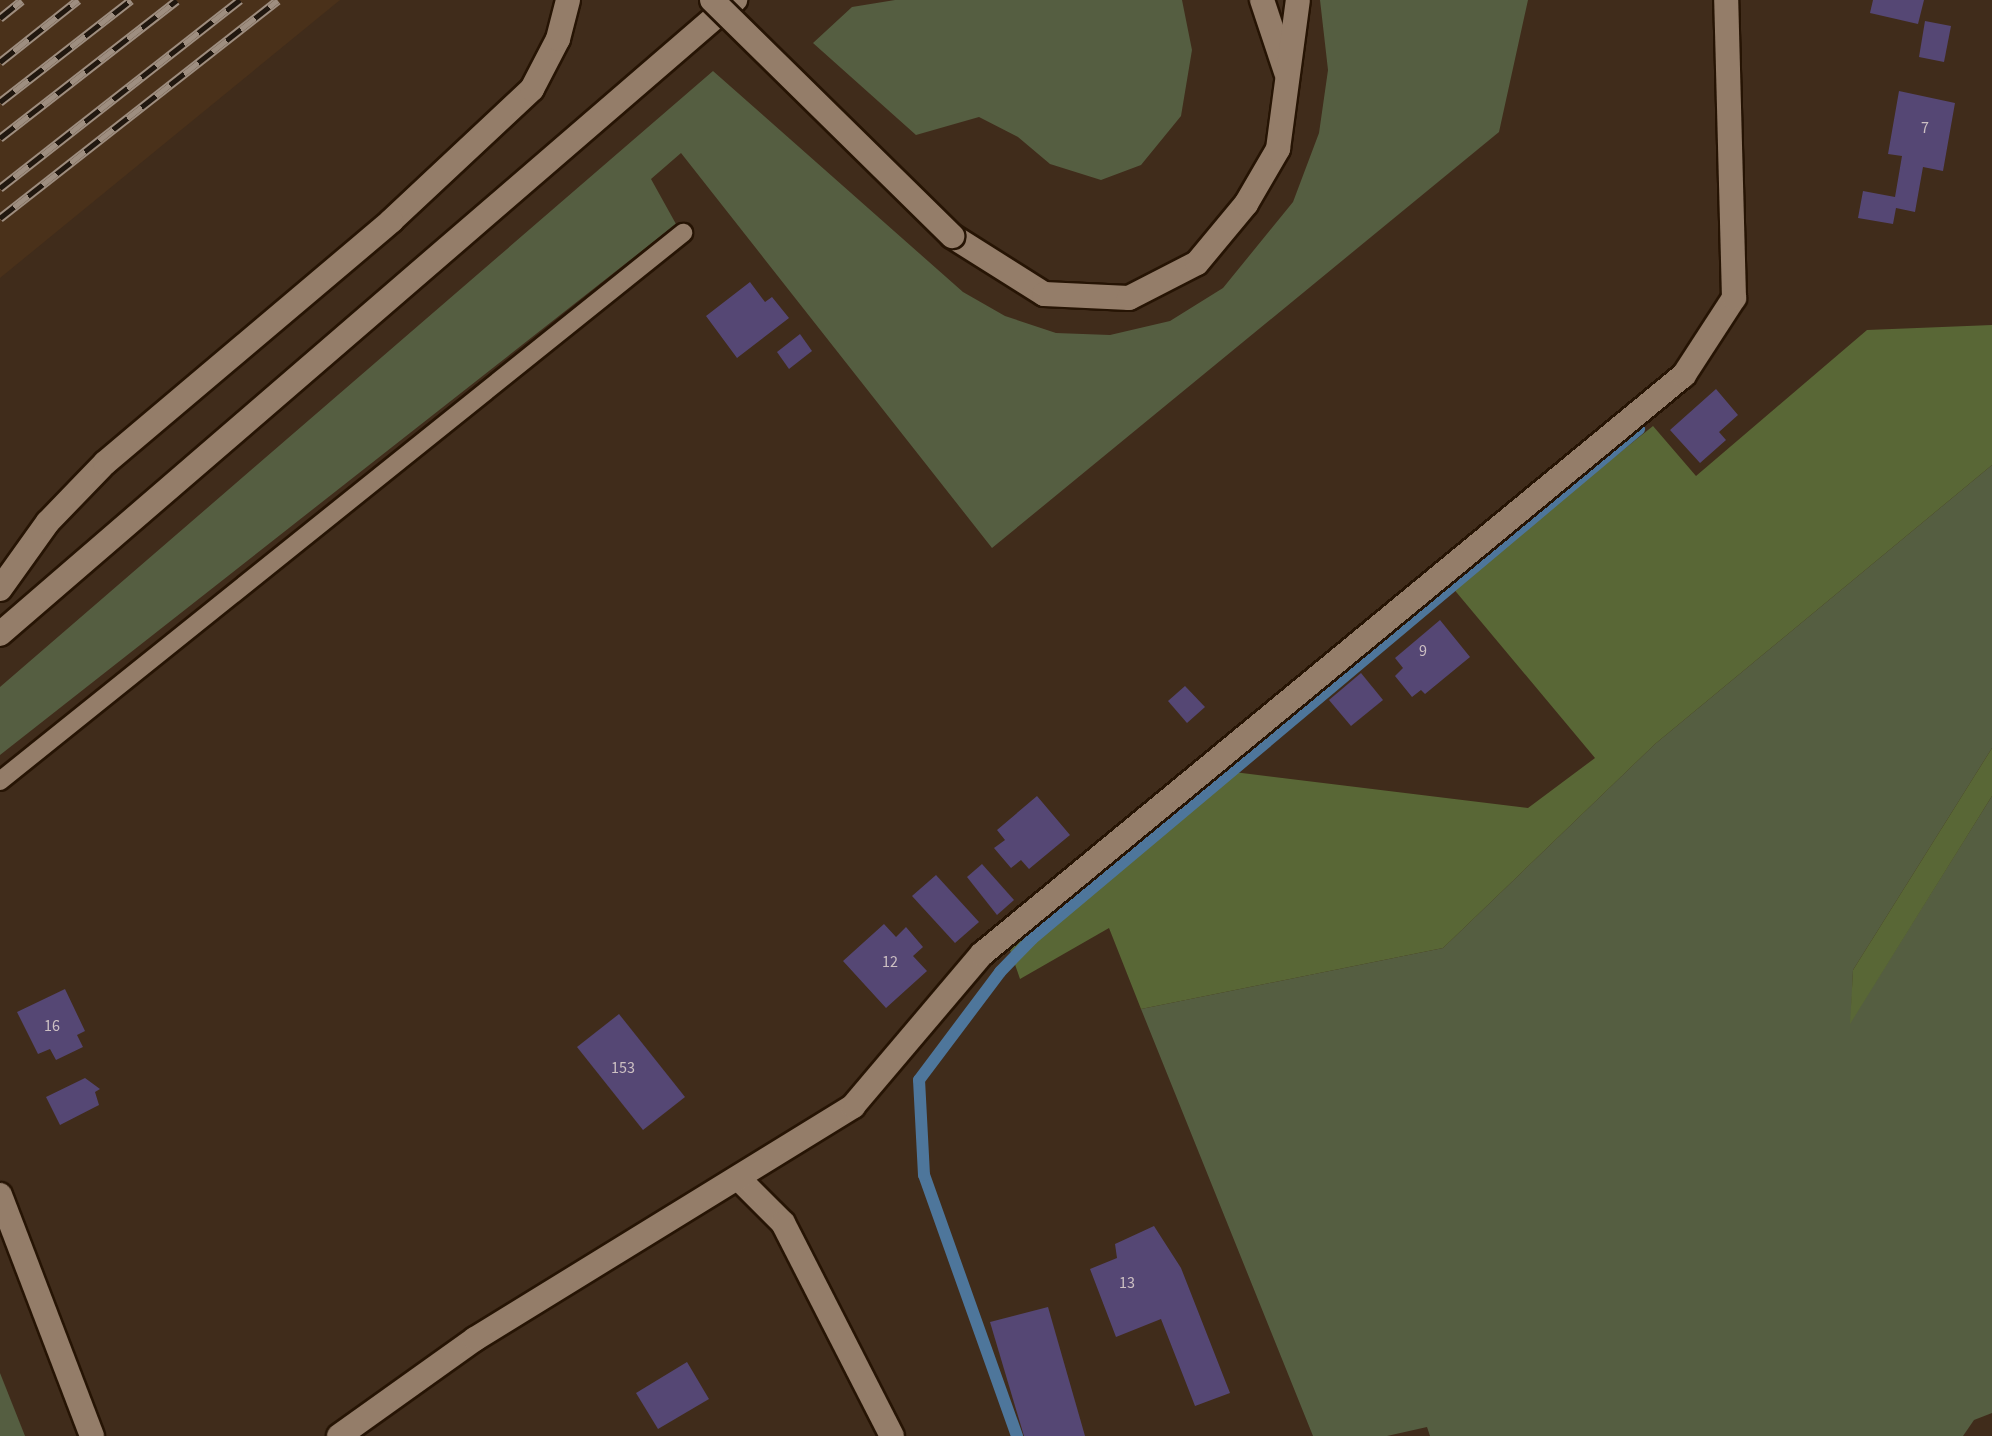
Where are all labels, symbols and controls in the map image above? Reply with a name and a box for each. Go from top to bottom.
house number: 7 [1921,118,1929,138]
house number: 9 [1419,641,1427,661]
house number: 12 [882,952,898,972]
house number: 16 [44,1016,60,1036]
house number: 153 [611,1058,635,1078]
house number: 13 [1119,1273,1135,1293]

